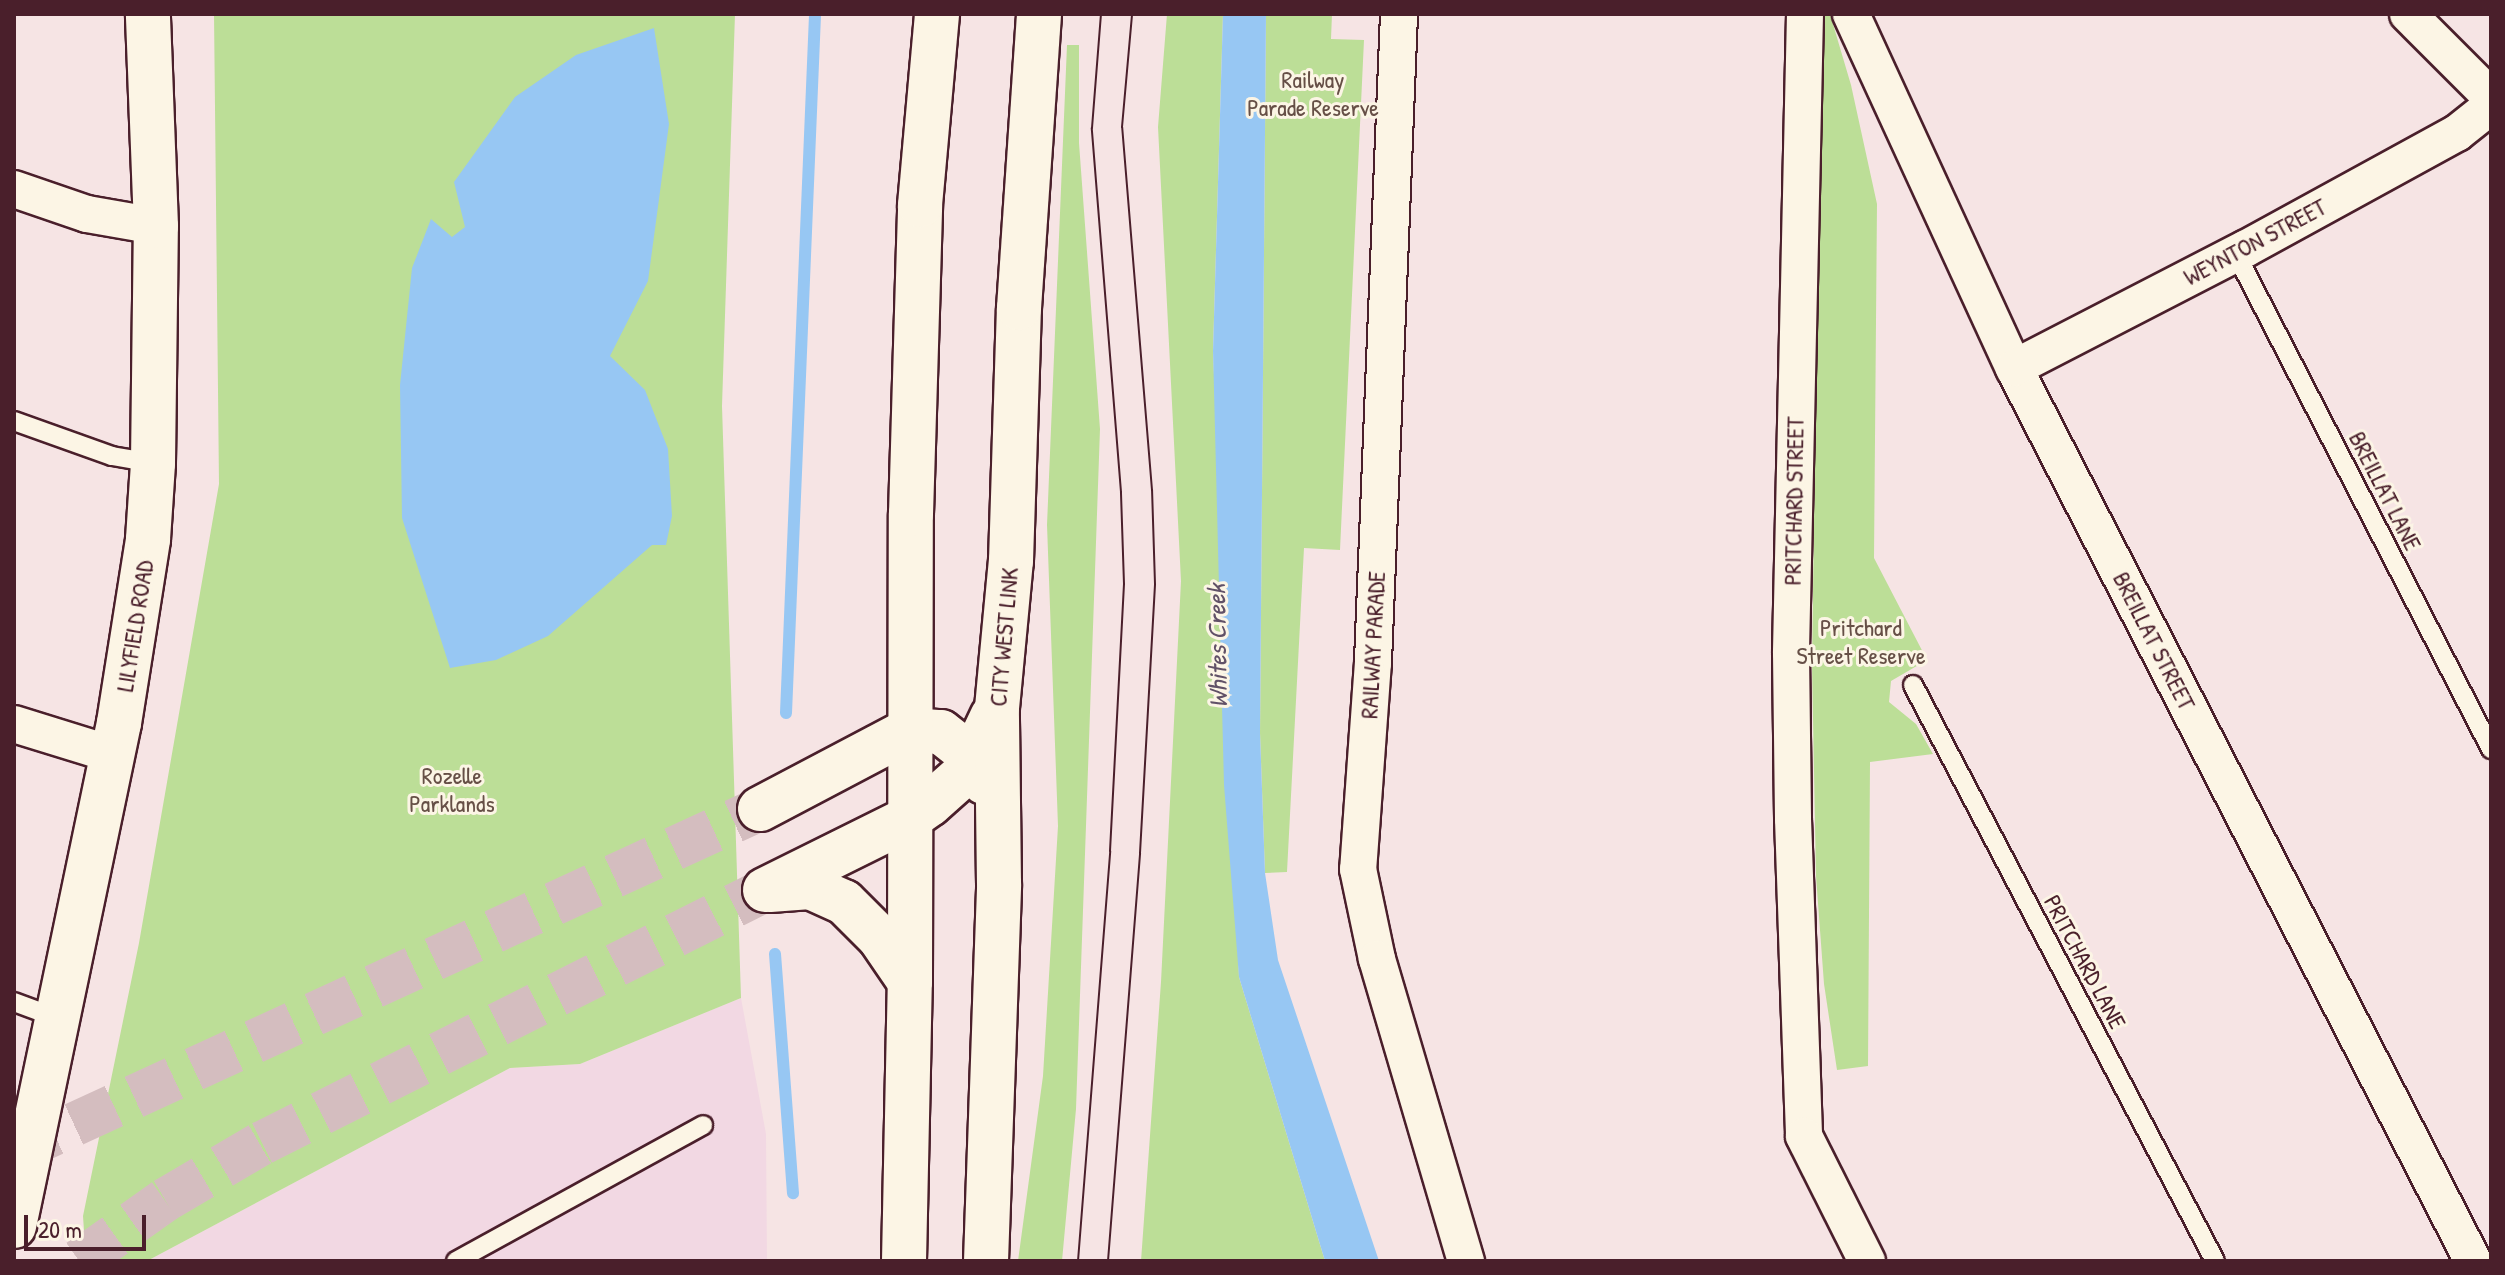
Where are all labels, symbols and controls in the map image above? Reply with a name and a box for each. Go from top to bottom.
park label: Railway Parade Reserve [1247,66,1379,122]
street label: WEYNTON STREET [2179,192,2331,292]
street label: PRITCHARD STREET [1778,416,1810,586]
street label: BREILLAT LANE [2343,427,2427,555]
street label: LILYFIELD ROAD [110,558,160,694]
street label: CITY WEST LINK [984,566,1024,708]
street label: BREILLAT STREET [2107,567,2201,715]
street label: RAILWAY PARADE [1355,571,1391,719]
water label: Whites Creek [1200,584,1234,708]
park label: Pritchard Street Reserve [1796,614,1926,670]
park label: Rozelle Parklands [409,762,495,818]
street label: PRITCHARD LANE [2038,890,2132,1034]
scale bar [28,1199,150,1249]
text: 20 m [38,1213,82,1245]

